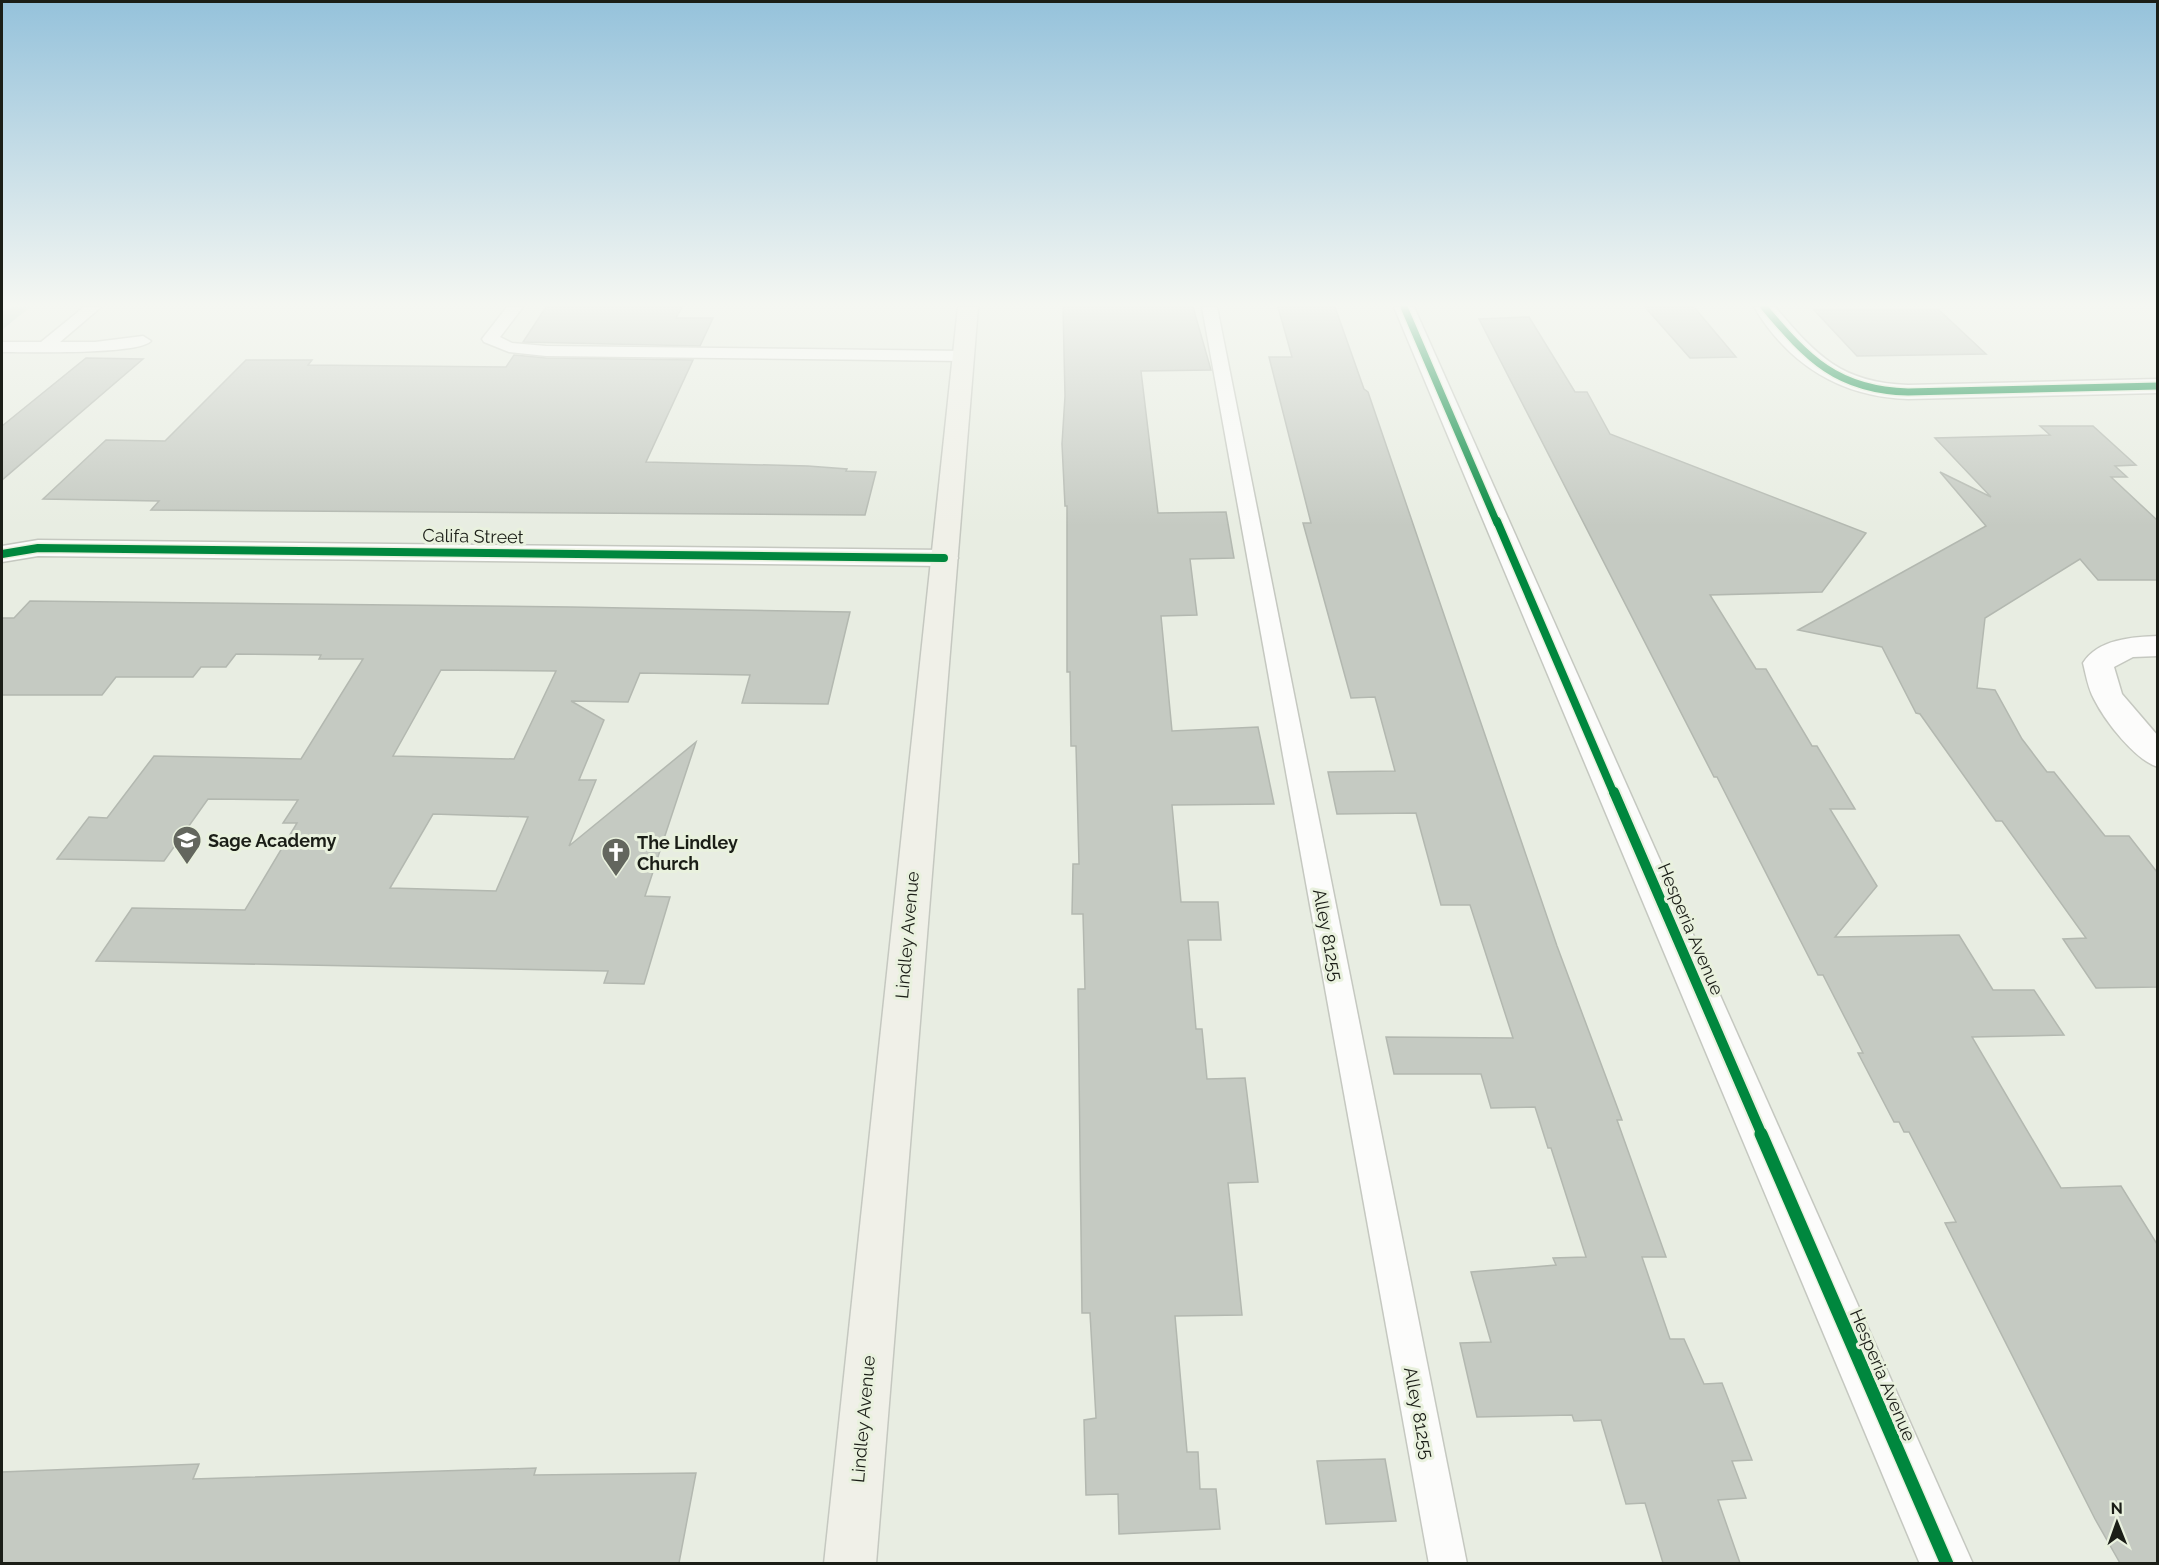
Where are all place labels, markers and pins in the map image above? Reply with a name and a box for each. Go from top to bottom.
school or university icon: Sage Academy [171,824,203,866]
place label: Sage Academy [208,830,337,851]
place label: The Lindley Church [637,832,738,874]
church icon: The Lindley Church [600,836,632,878]

